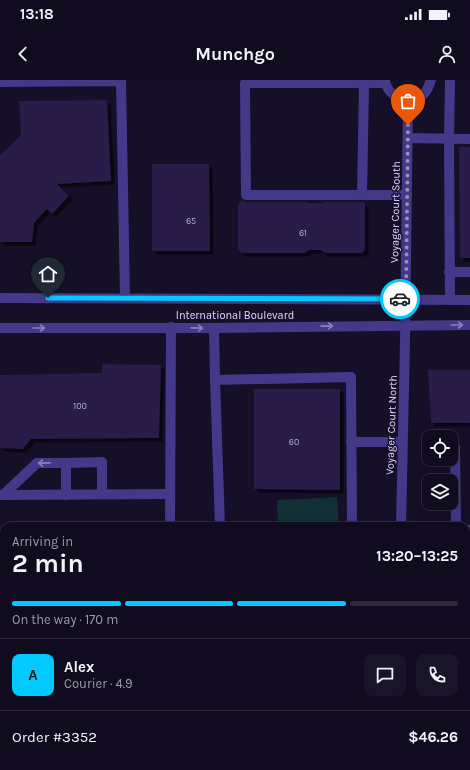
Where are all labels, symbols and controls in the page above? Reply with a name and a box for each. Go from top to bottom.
text: 13:18 [20,5,54,23]
icon: back [12,43,34,65]
text: Munchgo [195,43,275,65]
icon: person [436,43,458,65]
pin [391,84,425,125]
icon: bag [397,90,419,112]
street label: Voyager Court South [388,161,403,263]
house number: 65 [186,216,196,226]
house number: 61 [299,228,307,238]
pin [31,257,65,298]
icon: home [37,263,59,285]
courier [380,279,420,319]
icon: car [389,288,411,310]
street label: International Boulevard [176,309,294,322]
one-way arrow [450,321,463,329]
one-way arrow [320,322,333,330]
one-way arrow [32,324,45,332]
one-way arrow [190,324,203,331]
street label: Voyager Court North [383,375,400,475]
house number: 100 [73,401,87,411]
map controls [422,430,458,510]
button: locate [422,430,458,466]
house number: 60 [289,437,299,447]
one-way arrow [38,459,51,467]
button: layers [422,474,458,510]
text: Arriving in [12,534,73,549]
text: 13:20–13:25 [376,547,458,565]
text: 2 min [12,548,84,579]
text: On the way · 170 m [12,612,118,627]
button: chat [364,654,406,696]
button: phone [416,654,458,696]
text: Alex [64,658,94,676]
text: A [28,666,38,684]
text: Courier · 4.9 [64,676,133,691]
text: Order #3352 [12,728,97,746]
text: $46.26 [408,728,458,746]

